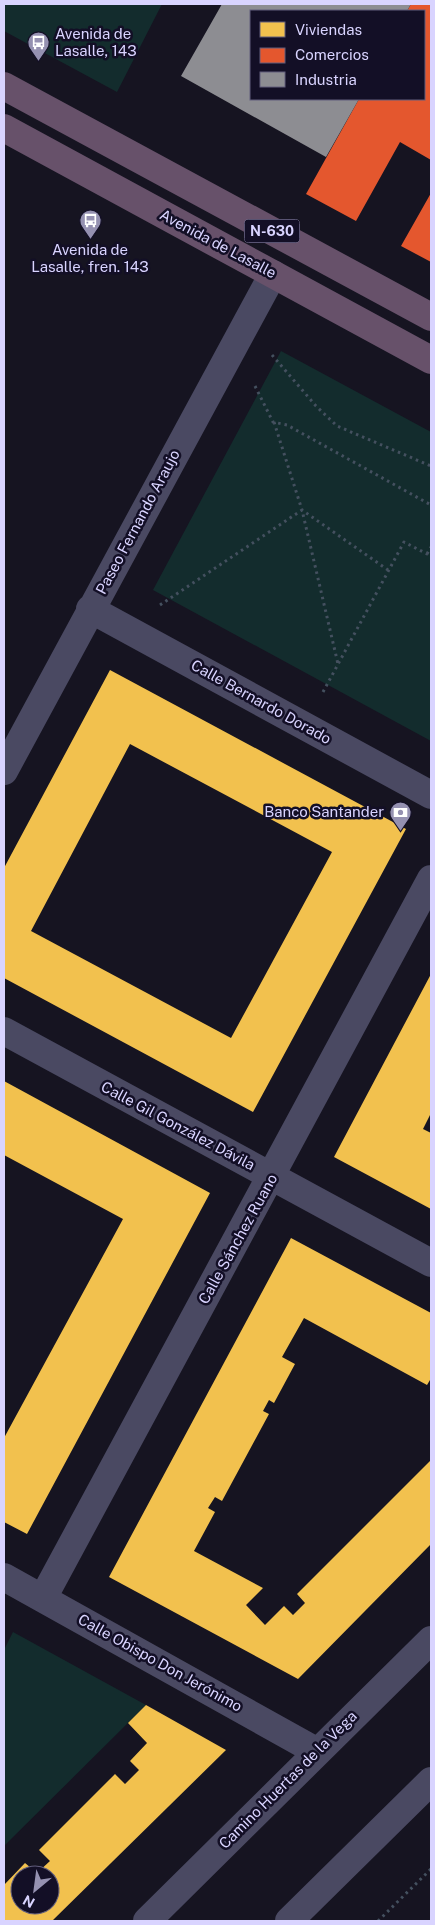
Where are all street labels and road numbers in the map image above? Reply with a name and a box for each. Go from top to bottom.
street label: Avenida de Lasalle [157,206,279,281]
road number: N-630 [244,220,300,242]
street label: Paseo Fernando Araujo [92,447,183,597]
street label: Calle Bernardo Dorado [188,656,334,747]
street label: Calle Gil González Dávila [98,1078,258,1173]
street label: Calle Sánchez Ruano [195,1171,280,1307]
street label: Calle Obispo Don Jerónimo [75,1610,245,1715]
street label: Camino Huertas de la Vega [215,1707,360,1852]

